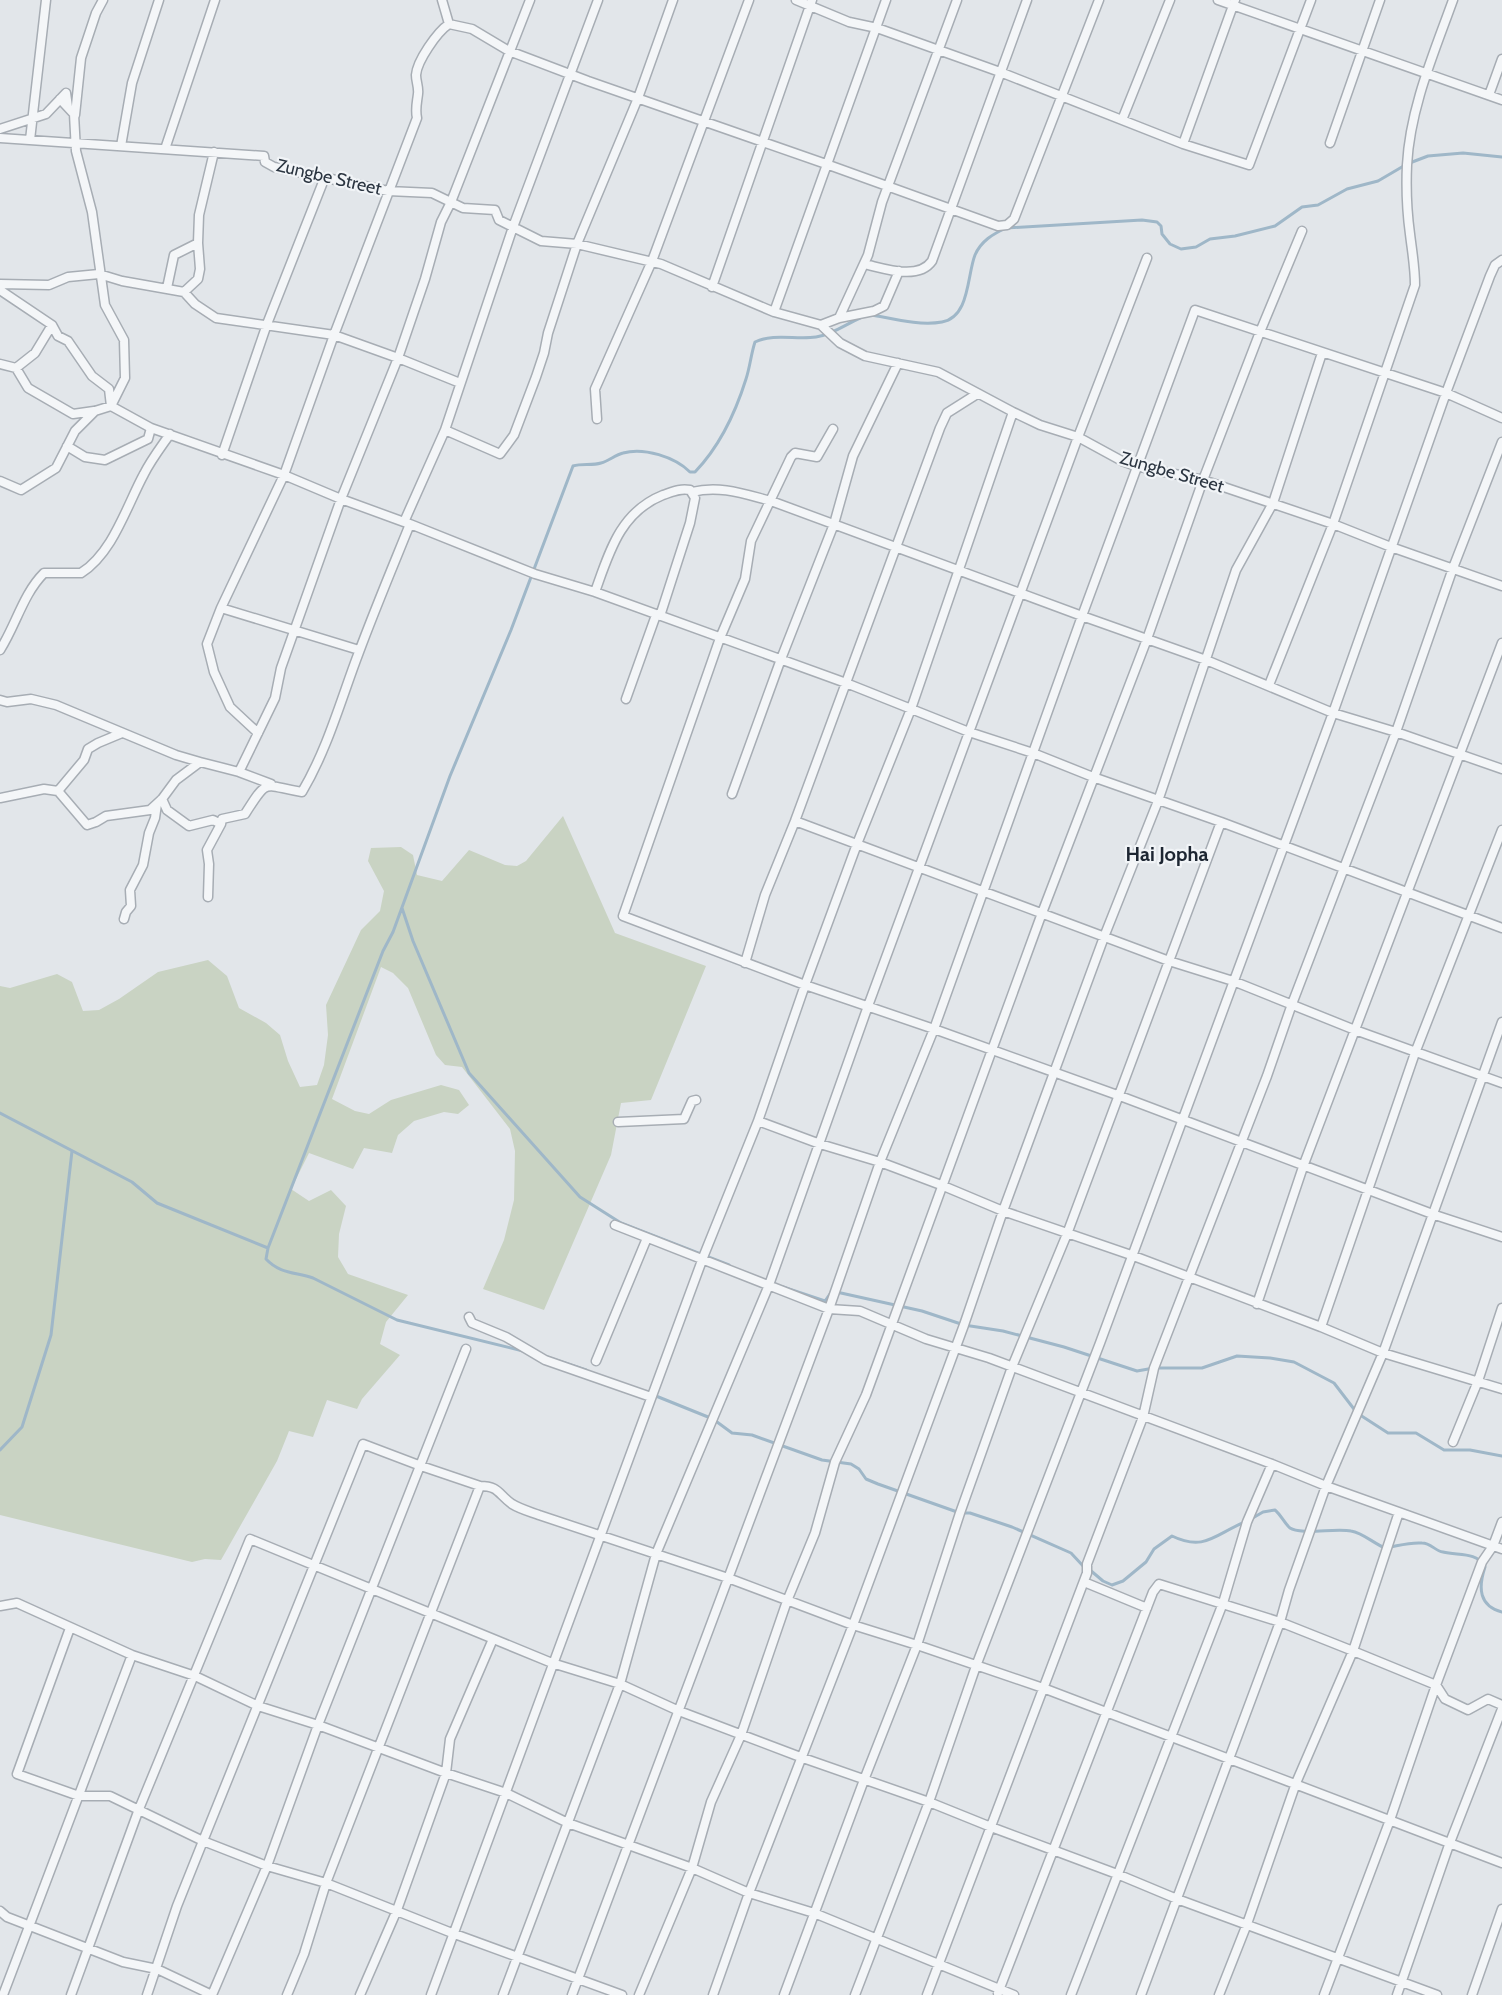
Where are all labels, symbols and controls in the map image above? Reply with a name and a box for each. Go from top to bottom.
street label: Zungbe Street [274,154,384,200]
street label: Zungbe Street [1117,447,1227,497]
district label: Hai Jopha [1126,842,1208,866]

